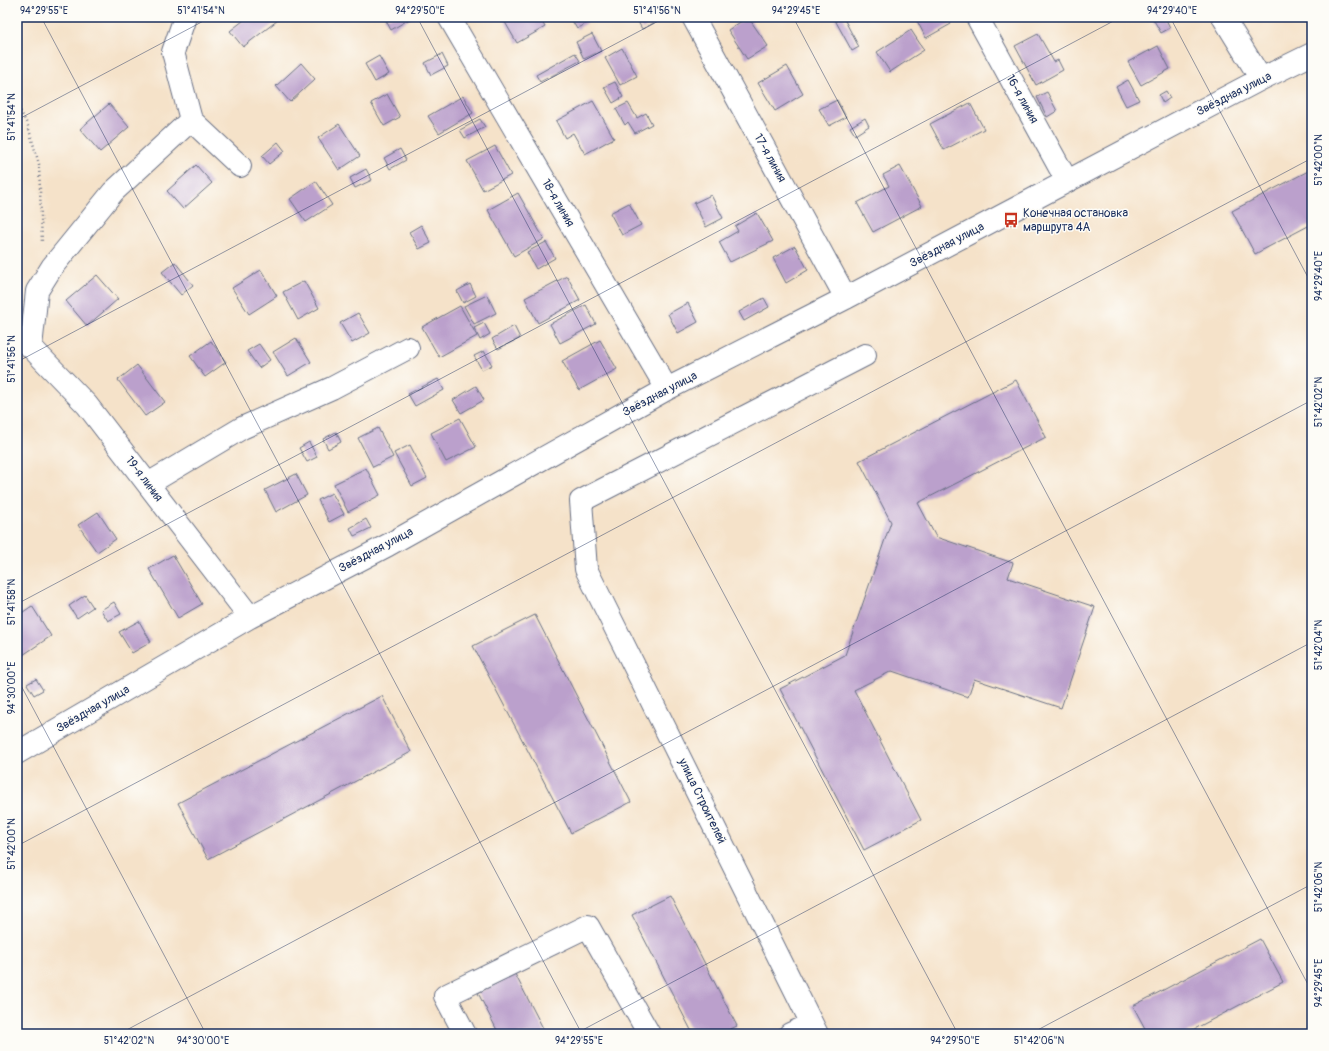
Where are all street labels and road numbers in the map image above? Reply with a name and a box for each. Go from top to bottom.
street label: Звёздная улица [1194,68,1274,119]
street label: 16-я линия [1002,72,1042,126]
street label: 17-я линия [751,131,790,185]
street label: 18-я линия [538,176,578,230]
street label: Звёздная улица [907,219,987,271]
street label: Звёздная улица [620,368,700,420]
street label: 19-я линия [122,453,166,505]
street label: Звёздная улица [336,524,416,576]
street label: Звёздная улица [54,682,133,736]
street label: улица Строителей [674,755,729,846]

